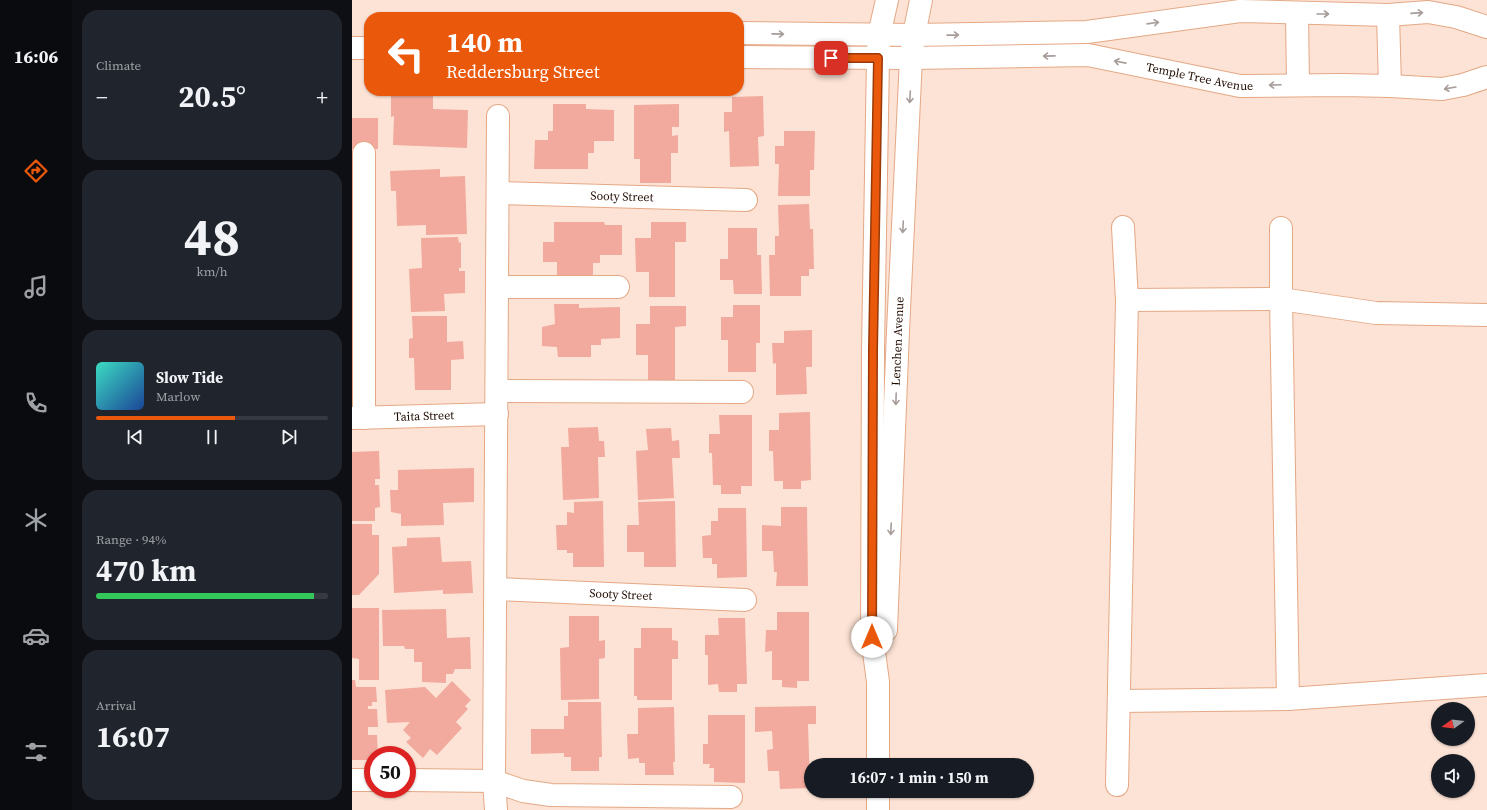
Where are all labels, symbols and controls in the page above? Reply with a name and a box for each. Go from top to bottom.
one-way arrow [1316,10,1329,18]
one-way arrow [1410,10,1423,17]
one-way arrow [1146,19,1159,27]
text: 140 m [446,23,523,61]
icon: left [380,28,432,80]
one-way arrow [771,30,784,38]
one-way arrow [946,31,959,39]
pin [814,41,848,75]
text: 16:06 [14,44,58,69]
icon: arrive [820,47,842,69]
one-way arrow [1043,52,1056,60]
text: Climate [96,57,141,74]
one-way arrow [1114,57,1127,65]
text: Reddersburg Street [446,59,600,84]
street label: Temple Tree Avenue [1145,59,1253,94]
text: 20.5° [178,76,246,117]
text: − [96,82,108,112]
text: + [316,82,328,112]
one-way arrow [1269,82,1282,89]
one-way arrow [1444,84,1457,92]
one-way arrow [906,90,913,103]
icon: directions [22,157,50,185]
street label: Sooty Street [590,188,654,205]
text: 48 [184,201,240,272]
one-way arrow [900,220,907,233]
text: km/h [197,263,227,280]
icon: music [22,273,50,301]
street label: Lenchen Avenue [888,296,908,386]
text: Slow Tide [156,367,223,388]
text: Marlow [156,388,200,405]
icon: phone [22,389,50,417]
one-way arrow [892,392,899,405]
street label: Taita Street [394,407,454,425]
icon: previous [124,426,146,448]
icon: pause [201,426,223,448]
icon: next [278,426,300,448]
icon: climate [22,506,50,534]
one-way arrow [887,522,895,535]
text: Range · 94% [96,531,167,548]
text: 470 km [96,550,196,591]
street label: Sooty Street [589,585,653,604]
position arrow [851,616,893,658]
icon: car [22,622,50,650]
text: Arrival [96,697,136,714]
north arrow [1431,702,1475,746]
map controls [1431,702,1475,798]
text: 16:07 [96,716,170,757]
icon: filters [22,738,50,766]
speed limit sign: 50 [364,746,416,798]
button: sound [1431,754,1475,798]
text: 16:07 · 1 min · 150 m [850,767,989,788]

